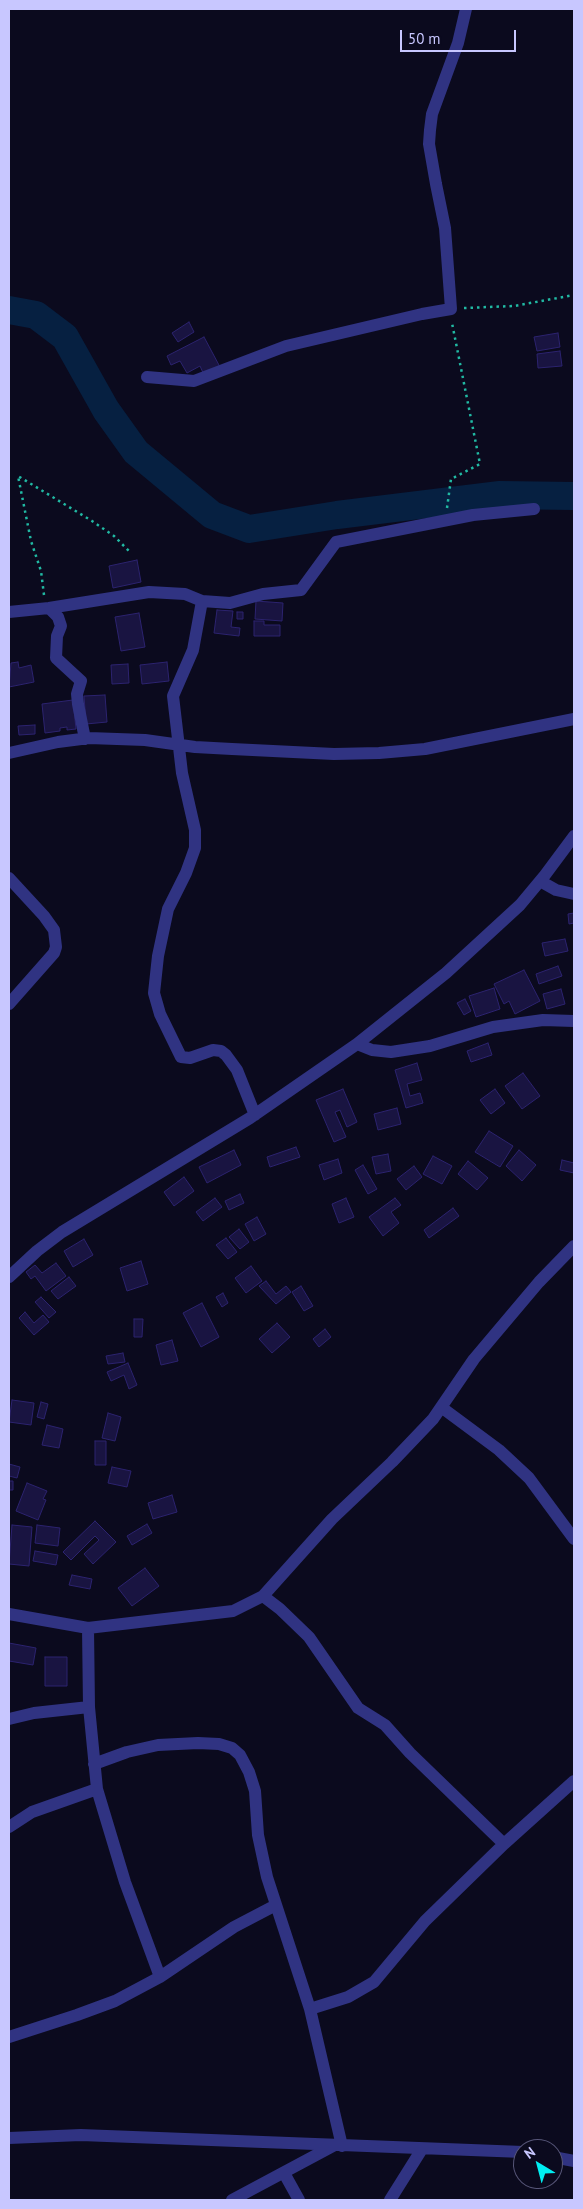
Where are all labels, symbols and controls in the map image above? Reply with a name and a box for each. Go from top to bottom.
scale bar [403,20,519,52]
text: 50 m [408,29,441,48]
north arrow [513,2139,563,2189]
text: N [520,2143,539,2163]

